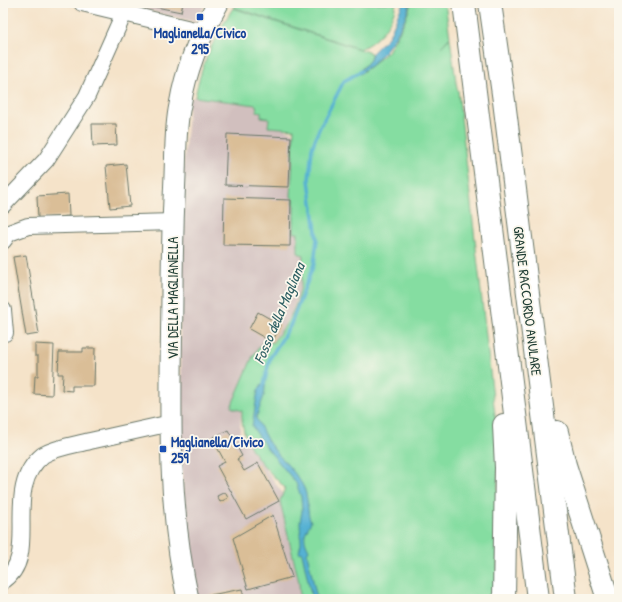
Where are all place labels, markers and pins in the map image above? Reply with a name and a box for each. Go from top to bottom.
marker: Maglianella/Civico 295 [195,12,205,22]
place label: Maglianella/Civico 295 [154,23,247,58]
place label: Maglianella/Civico 259 [171,432,264,467]
marker: Maglianella/Civico 259 [158,444,168,454]

